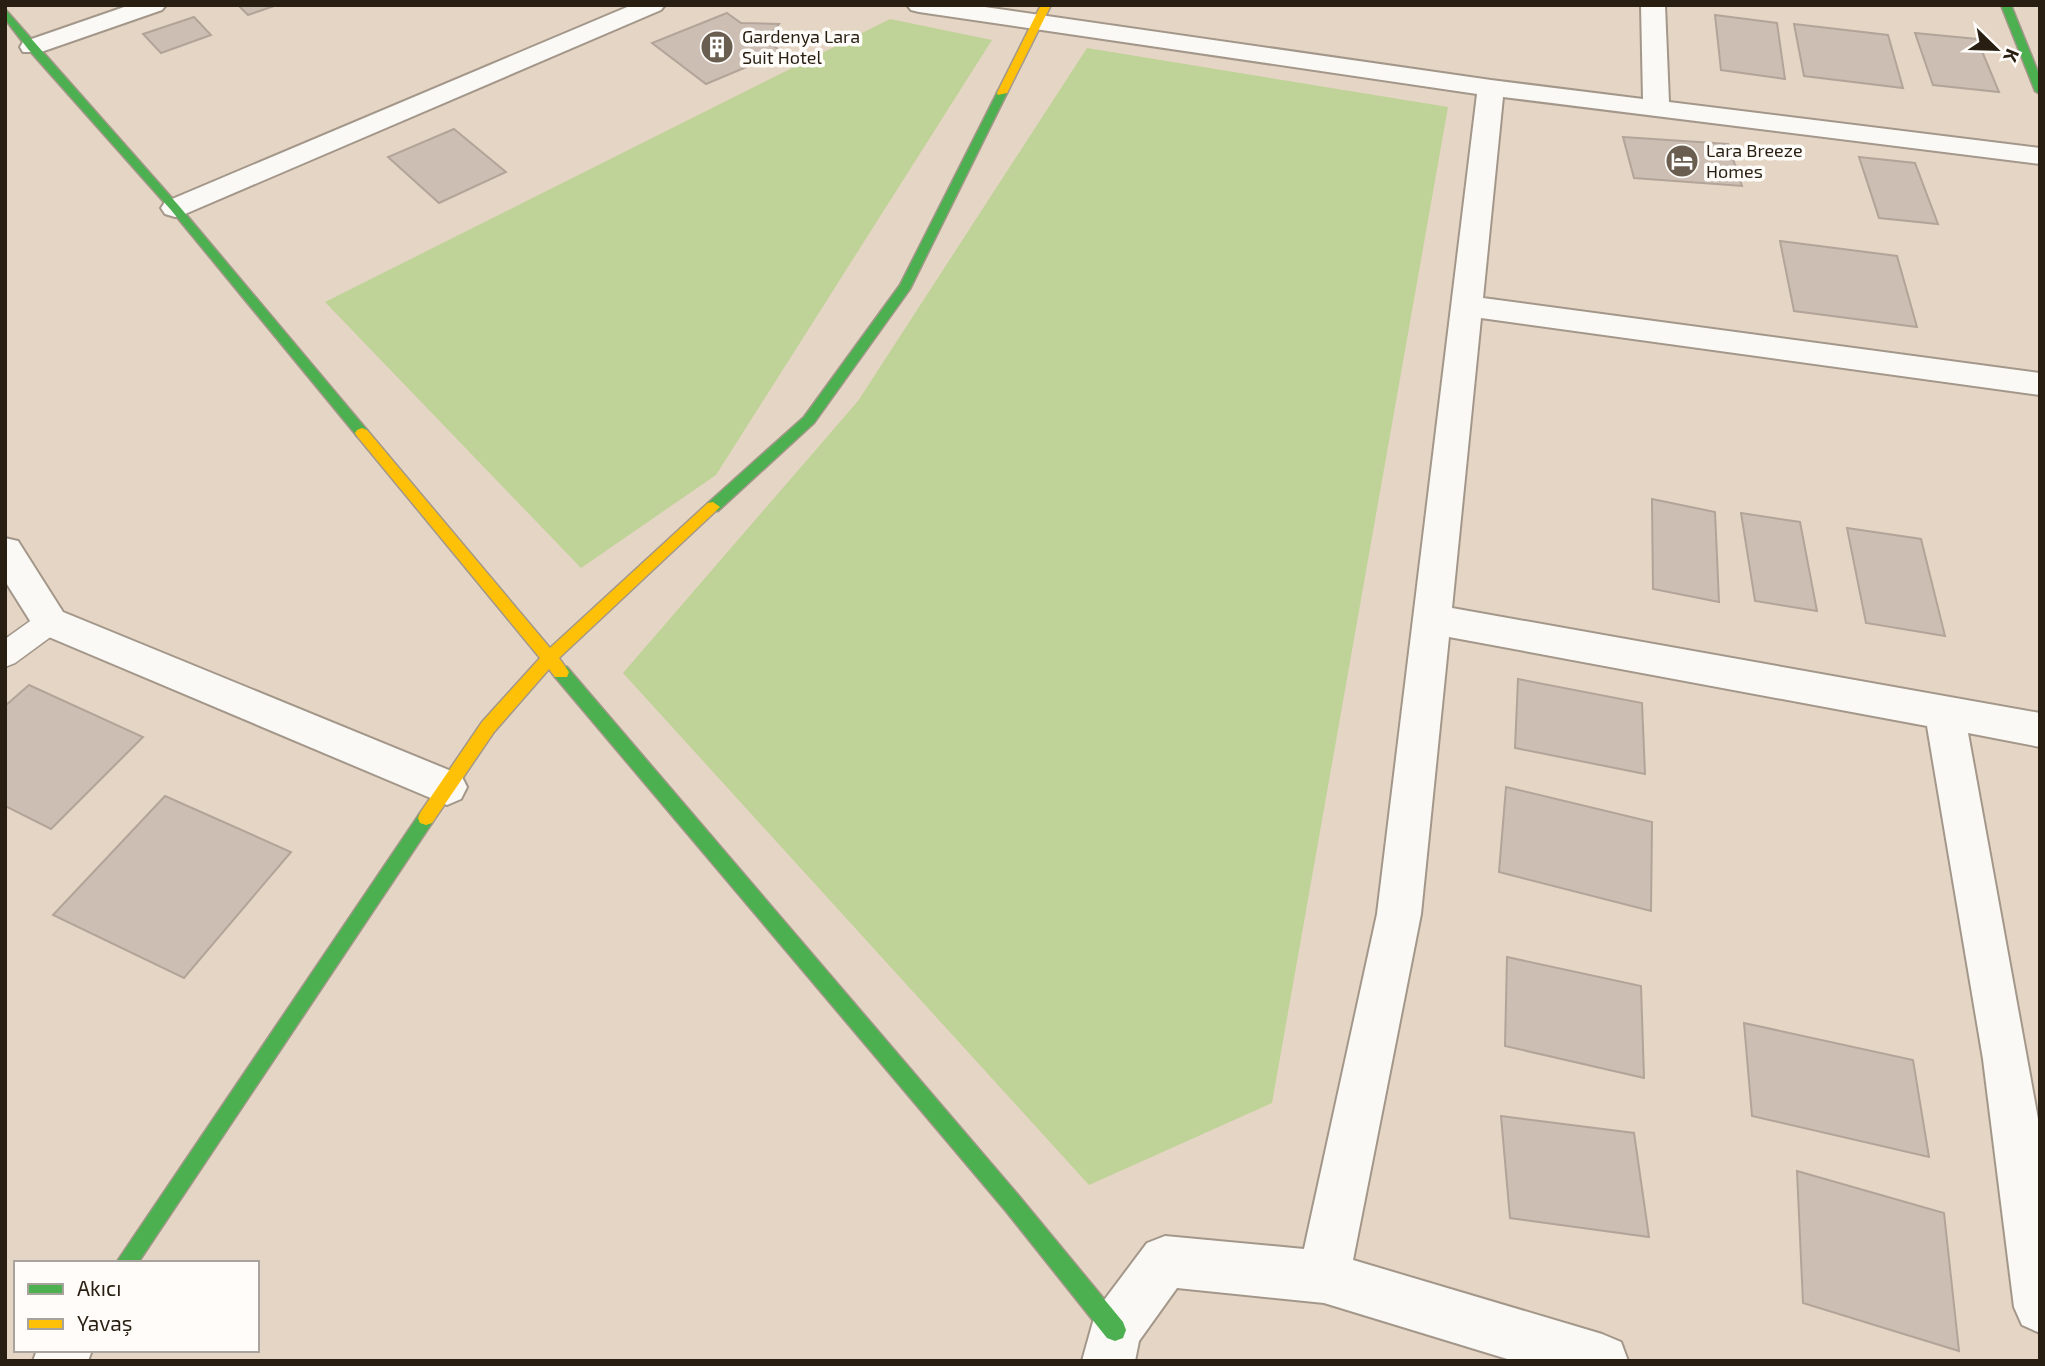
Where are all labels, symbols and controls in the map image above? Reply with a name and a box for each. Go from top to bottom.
north arrow [1961,14,2031,84]
place label: Gardenya Lara Suit Hotel [742,25,860,68]
building icon: Gardenya Lara Suit Hotel [698,28,736,66]
text: K [1999,46,2025,66]
place label: Lara Breeze Homes [1706,139,1803,182]
hotel icon: Lara Breeze Homes [1663,142,1701,180]
legend [14,1261,259,1352]
text: Akıcı [77,1275,121,1300]
text: Yavaş [77,1310,133,1337]

